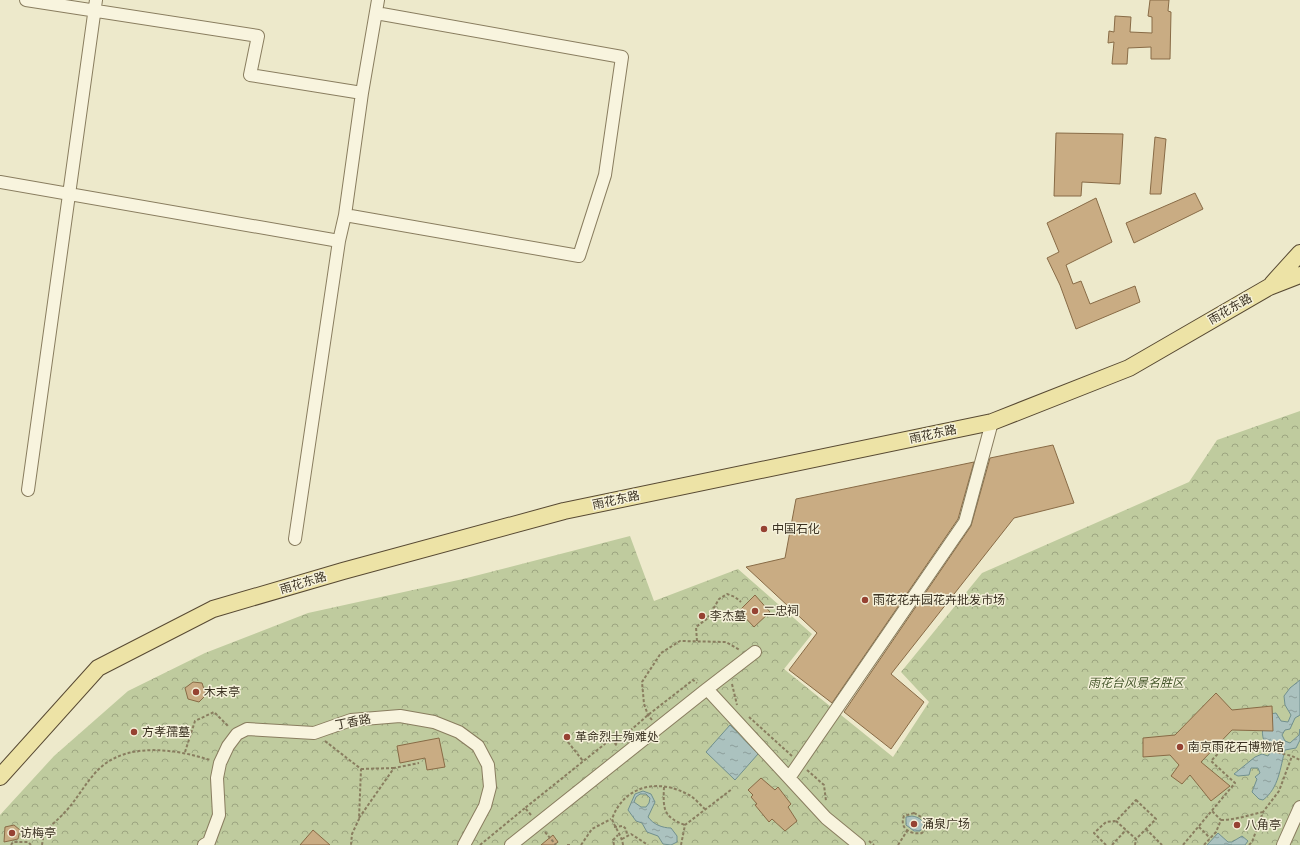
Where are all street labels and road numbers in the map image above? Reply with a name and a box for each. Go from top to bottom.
street label: 雨花东路 [1205,290,1255,328]
street label: 雨花东路 [908,421,958,447]
street label: 雨花东路 [591,487,641,513]
street label: 雨花东路 [278,568,328,598]
street label: 丁香路 [334,711,372,733]

